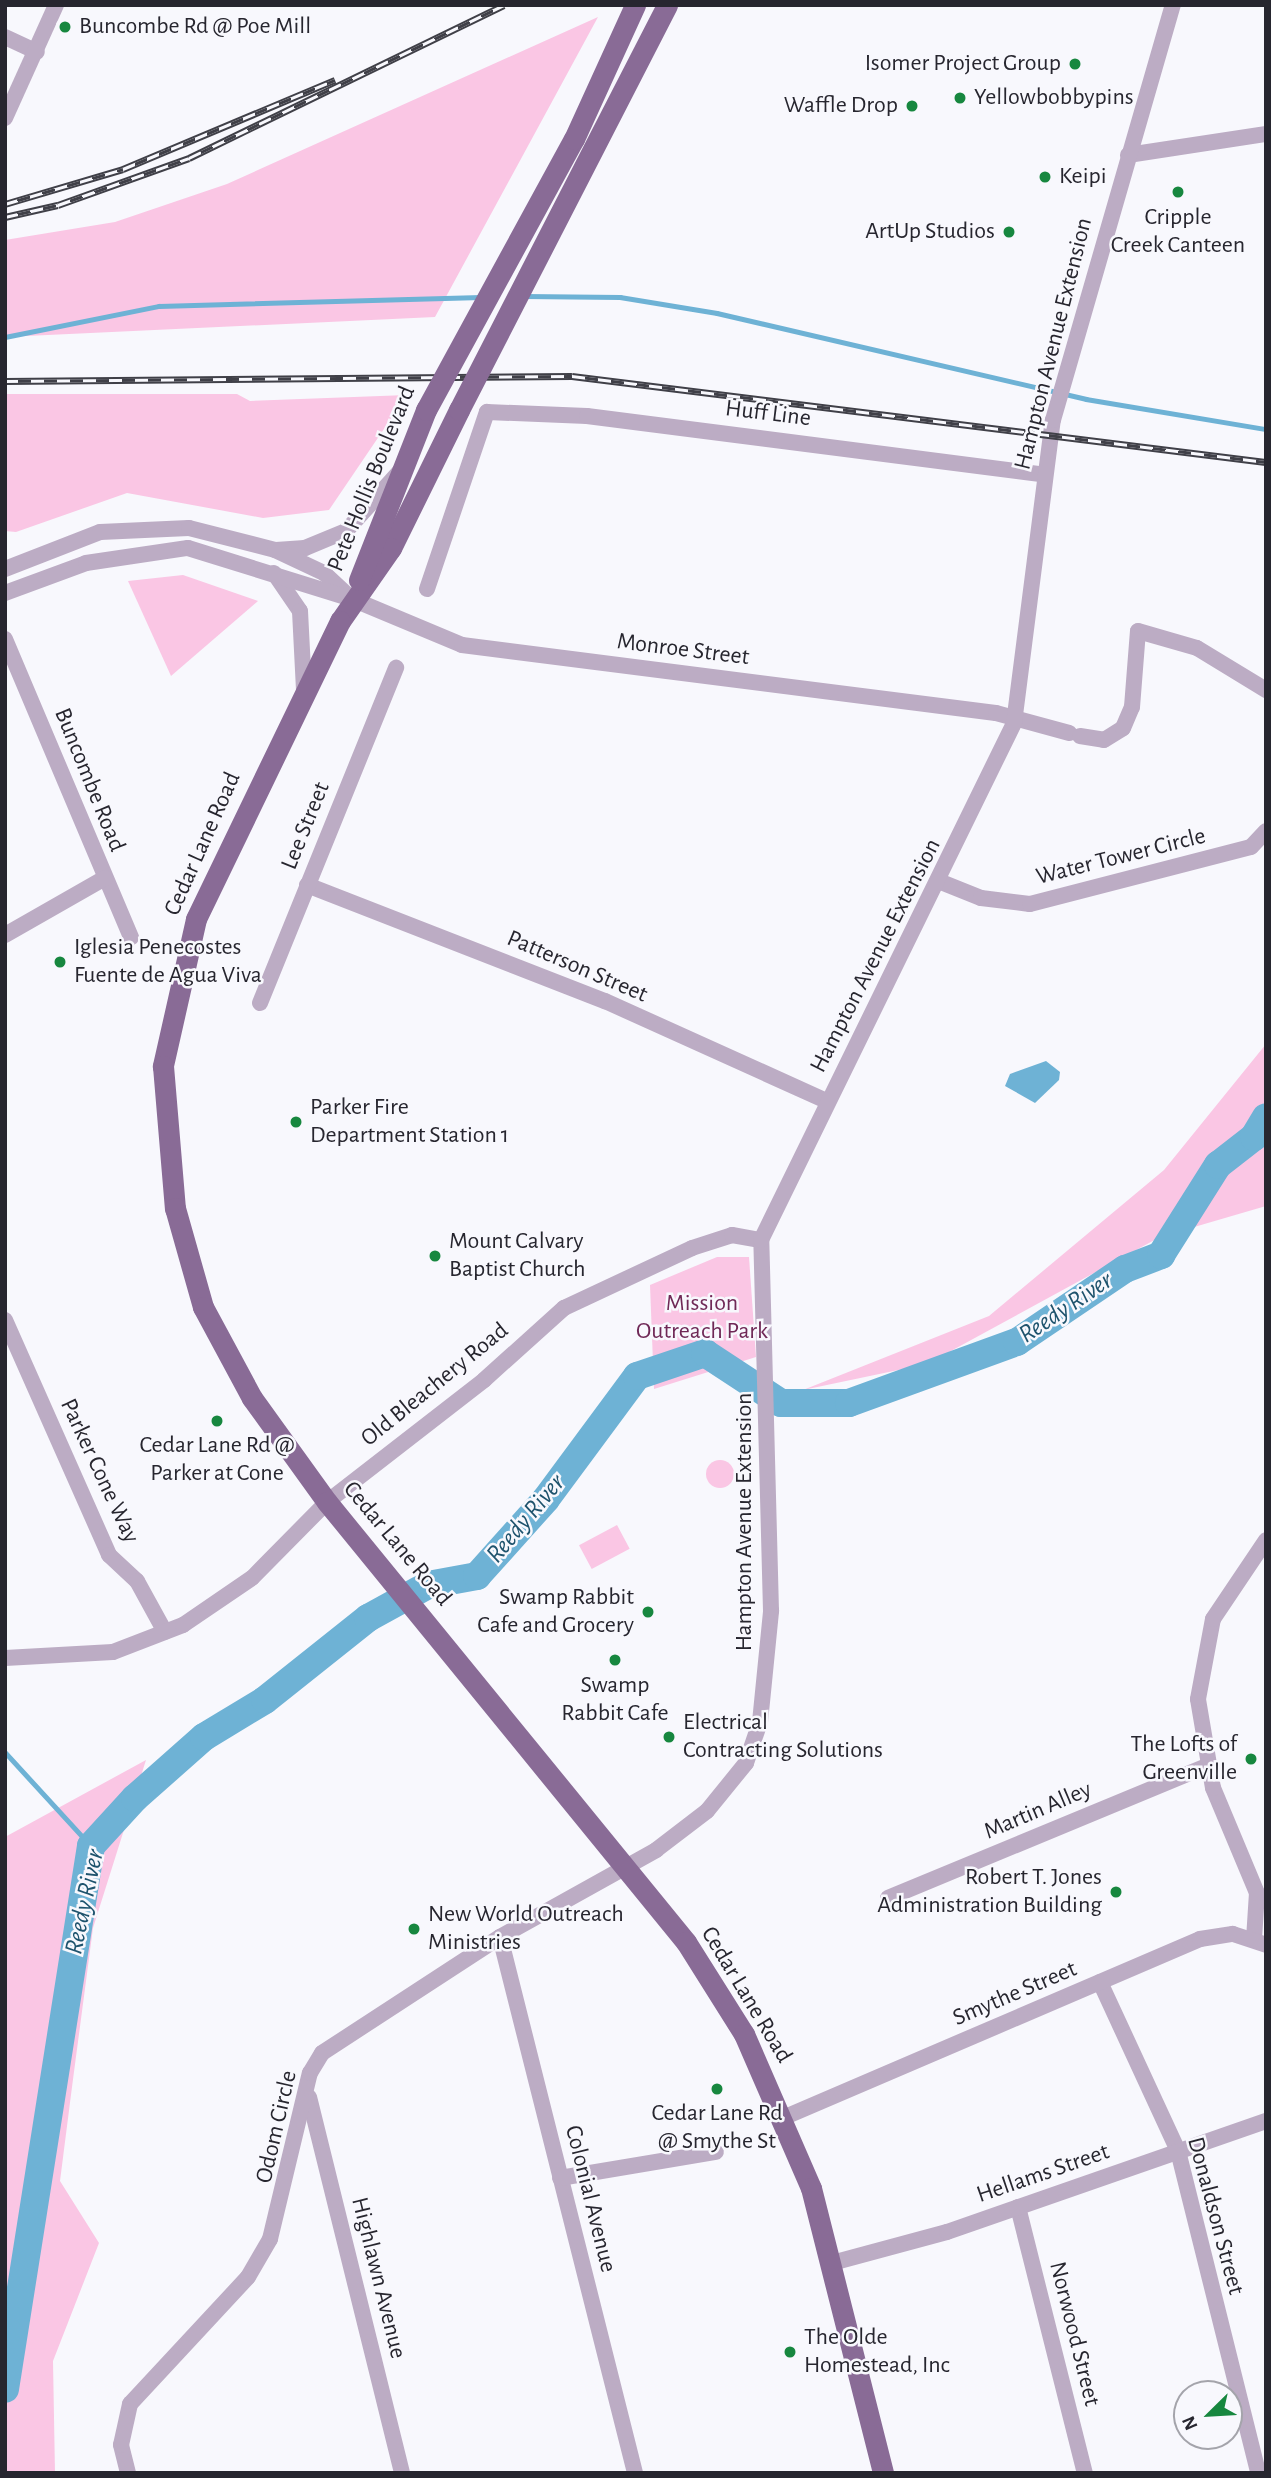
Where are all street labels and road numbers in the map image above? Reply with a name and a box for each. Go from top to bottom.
street label: Hampton Avenue Extension [1009,215,1099,473]
street label: Pete Hollis Boulevard [322,382,422,576]
street label: Huff Line [724,394,812,434]
street label: Monroe Street [615,628,751,672]
street label: Buncombe Road [47,704,131,856]
street label: Cedar Lane Road [159,768,247,920]
street label: Lee Street [275,778,337,874]
street label: Water Tower Circle [1033,822,1209,892]
street label: Hampton Avenue Extension [804,834,948,1078]
street label: Patterson Street [502,924,652,1010]
street label: Old Bleachery Road [356,1317,514,1453]
street label: Hampton Avenue Extension [731,1393,759,1651]
street label: Parker Cone Way [53,1394,145,1548]
street label: Cedar Lane Road [336,1476,458,1612]
street label: Martin Alley [980,1775,1096,1847]
street label: Cedar Lane Road [694,1922,798,2068]
street label: Smythe Street [949,1955,1081,2033]
street label: Odom Circle [250,2068,304,2186]
street label: Colonial Avenue [558,2123,622,2275]
street label: Donaldson Street [1180,2134,1250,2298]
street label: Hellams Street [973,2138,1113,2210]
street label: Highlawn Avenue [344,2194,412,2362]
street label: Norwood Street [1042,2259,1106,2409]

